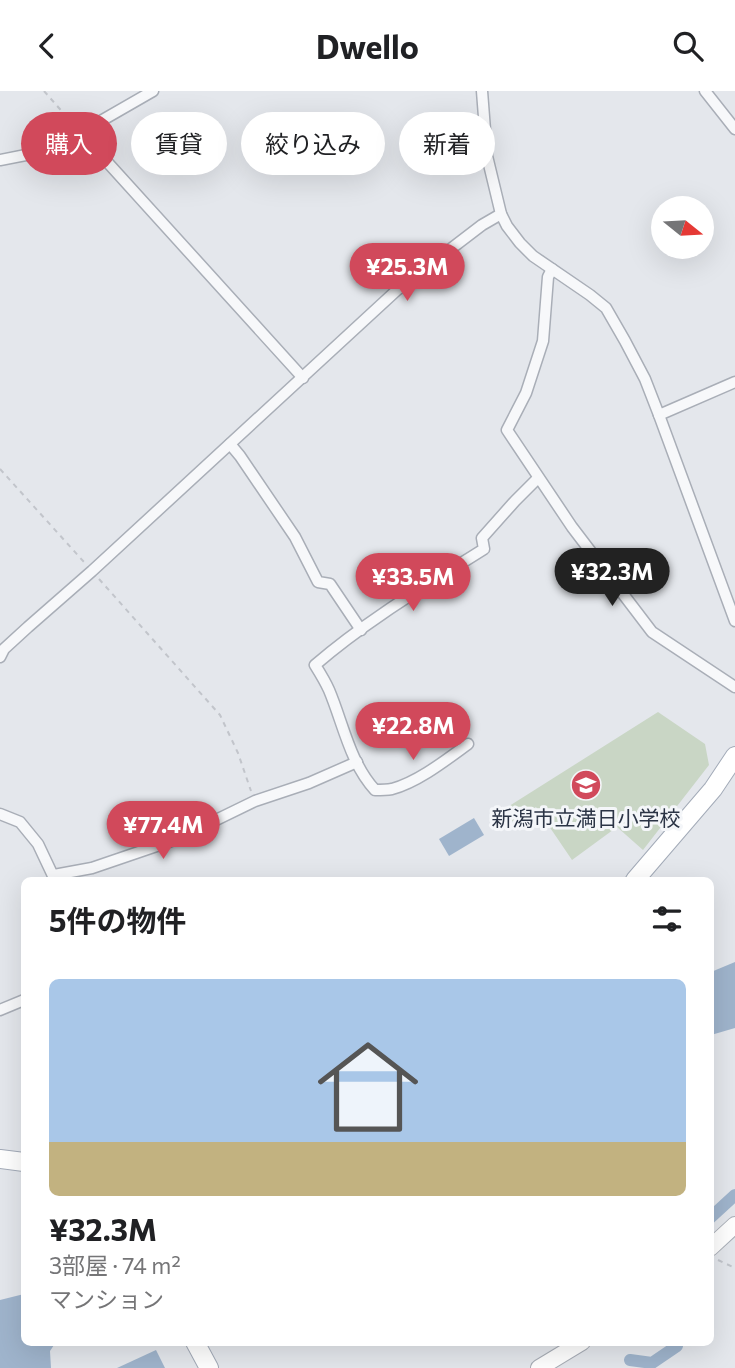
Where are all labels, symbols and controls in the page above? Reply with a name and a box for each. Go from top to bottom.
text: Dwello [316,26,419,66]
icon: back [28,27,66,65]
icon: search [669,27,707,65]
chip: 購入 [21,112,117,175]
chip: 賃貸 [131,112,227,175]
chip: 絞り込み [241,112,385,175]
chip: 新着 [399,112,495,175]
north arrow [651,196,714,259]
map controls [651,196,714,259]
pin: ¥25.3M [350,243,464,303]
text: ¥25.3M [366,252,448,280]
pin: ¥32.3M [555,549,669,608]
pin: ¥33.5M [356,553,470,613]
text: ¥32.3M [571,557,653,585]
text: ¥33.5M [372,562,454,590]
pin: ¥22.8M [356,703,470,762]
text: ¥22.8M [371,711,455,739]
school or university icon: 新潟市立満日小学校 [569,768,603,802]
pin: ¥77.4M [106,801,220,861]
place label: 新潟市立満日小学校 [492,805,681,830]
text: ¥77.4M [123,810,203,838]
icon: filters [648,900,686,938]
text: 5件の物件 [49,901,187,938]
icon: home [305,1024,431,1150]
text: ¥32.3M [49,1210,157,1247]
text: 3部屋 · 74 m² [49,1251,181,1279]
text: マンション [49,1285,164,1313]

